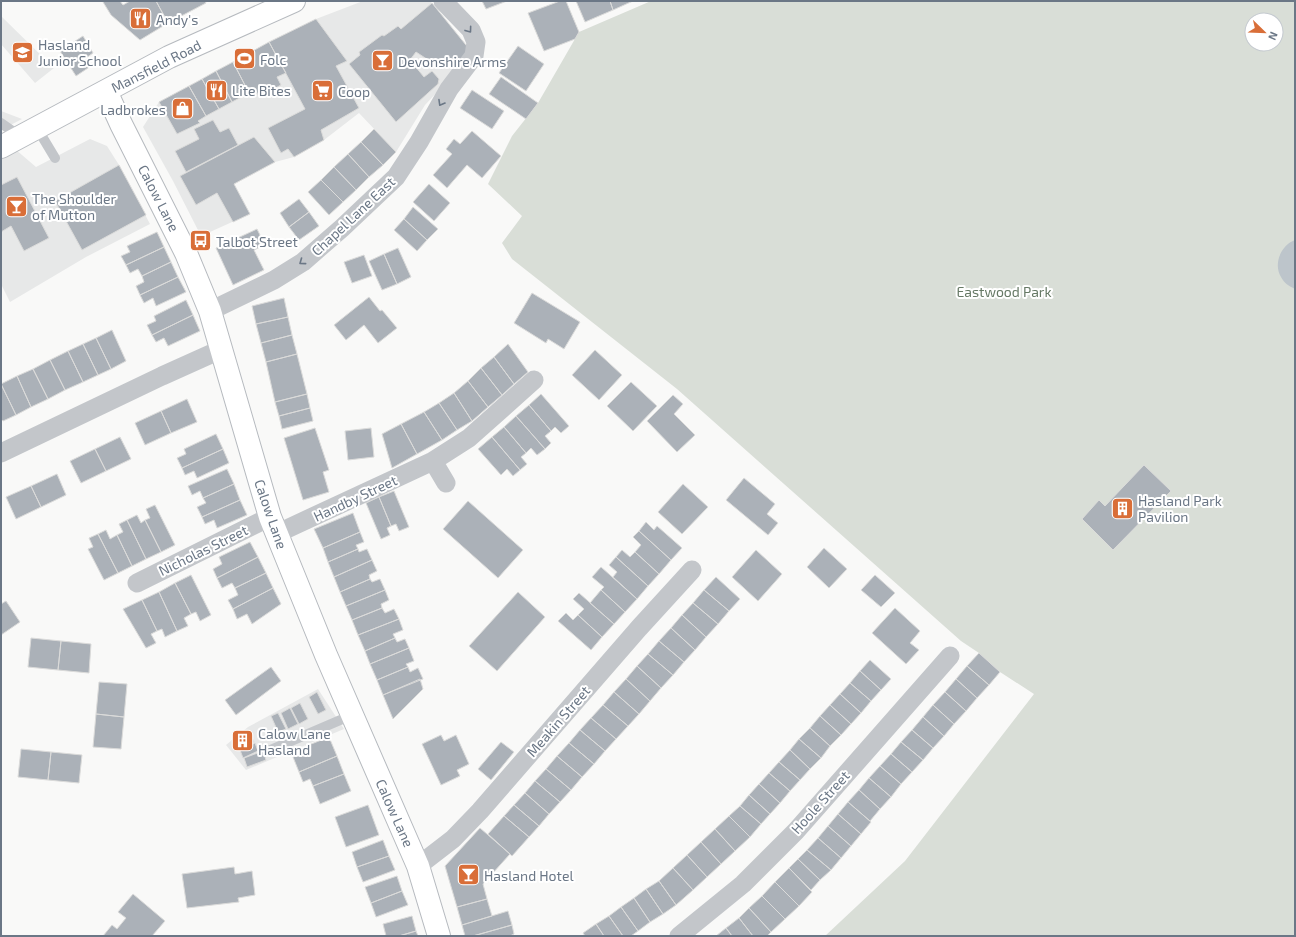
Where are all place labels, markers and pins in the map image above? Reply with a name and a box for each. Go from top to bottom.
restaurant icon: Andy's [128,6,154,32]
place label: Andy's [156,11,198,28]
place label: Hasland Junior School [38,36,122,69]
school or university icon: Hasland Junior School [10,39,36,65]
sports icon: Folc [231,46,257,72]
bar icon: Devonshire Arms [369,48,395,74]
place label: Folc [260,51,286,68]
place label: Devonshire Arms [398,53,506,70]
restaurant icon: Lite Bites [204,77,230,103]
supermarket icon: Coop [310,78,336,104]
place label: Lite Bites [232,82,291,99]
place label: Coop [338,83,370,100]
shop icon: Ladbrokes [169,96,195,122]
place label: Ladbrokes [100,101,166,118]
place label: The Shoulder of Mutton [32,190,117,223]
bar icon: The Shoulder of Mutton [4,193,30,219]
bus stop icon: Talbot Street [187,228,213,254]
place label: Talbot Street [216,233,298,250]
place label: Hasland Park Pavilion [1138,492,1222,525]
building icon: Hasland Park Pavilion [1110,495,1136,521]
place label: Calow Lane Hasland [258,725,331,758]
building icon: Calow Lane Hasland [230,728,256,754]
bar icon: Hasland Hotel [455,862,481,888]
place label: Hasland Hotel [484,867,574,884]

